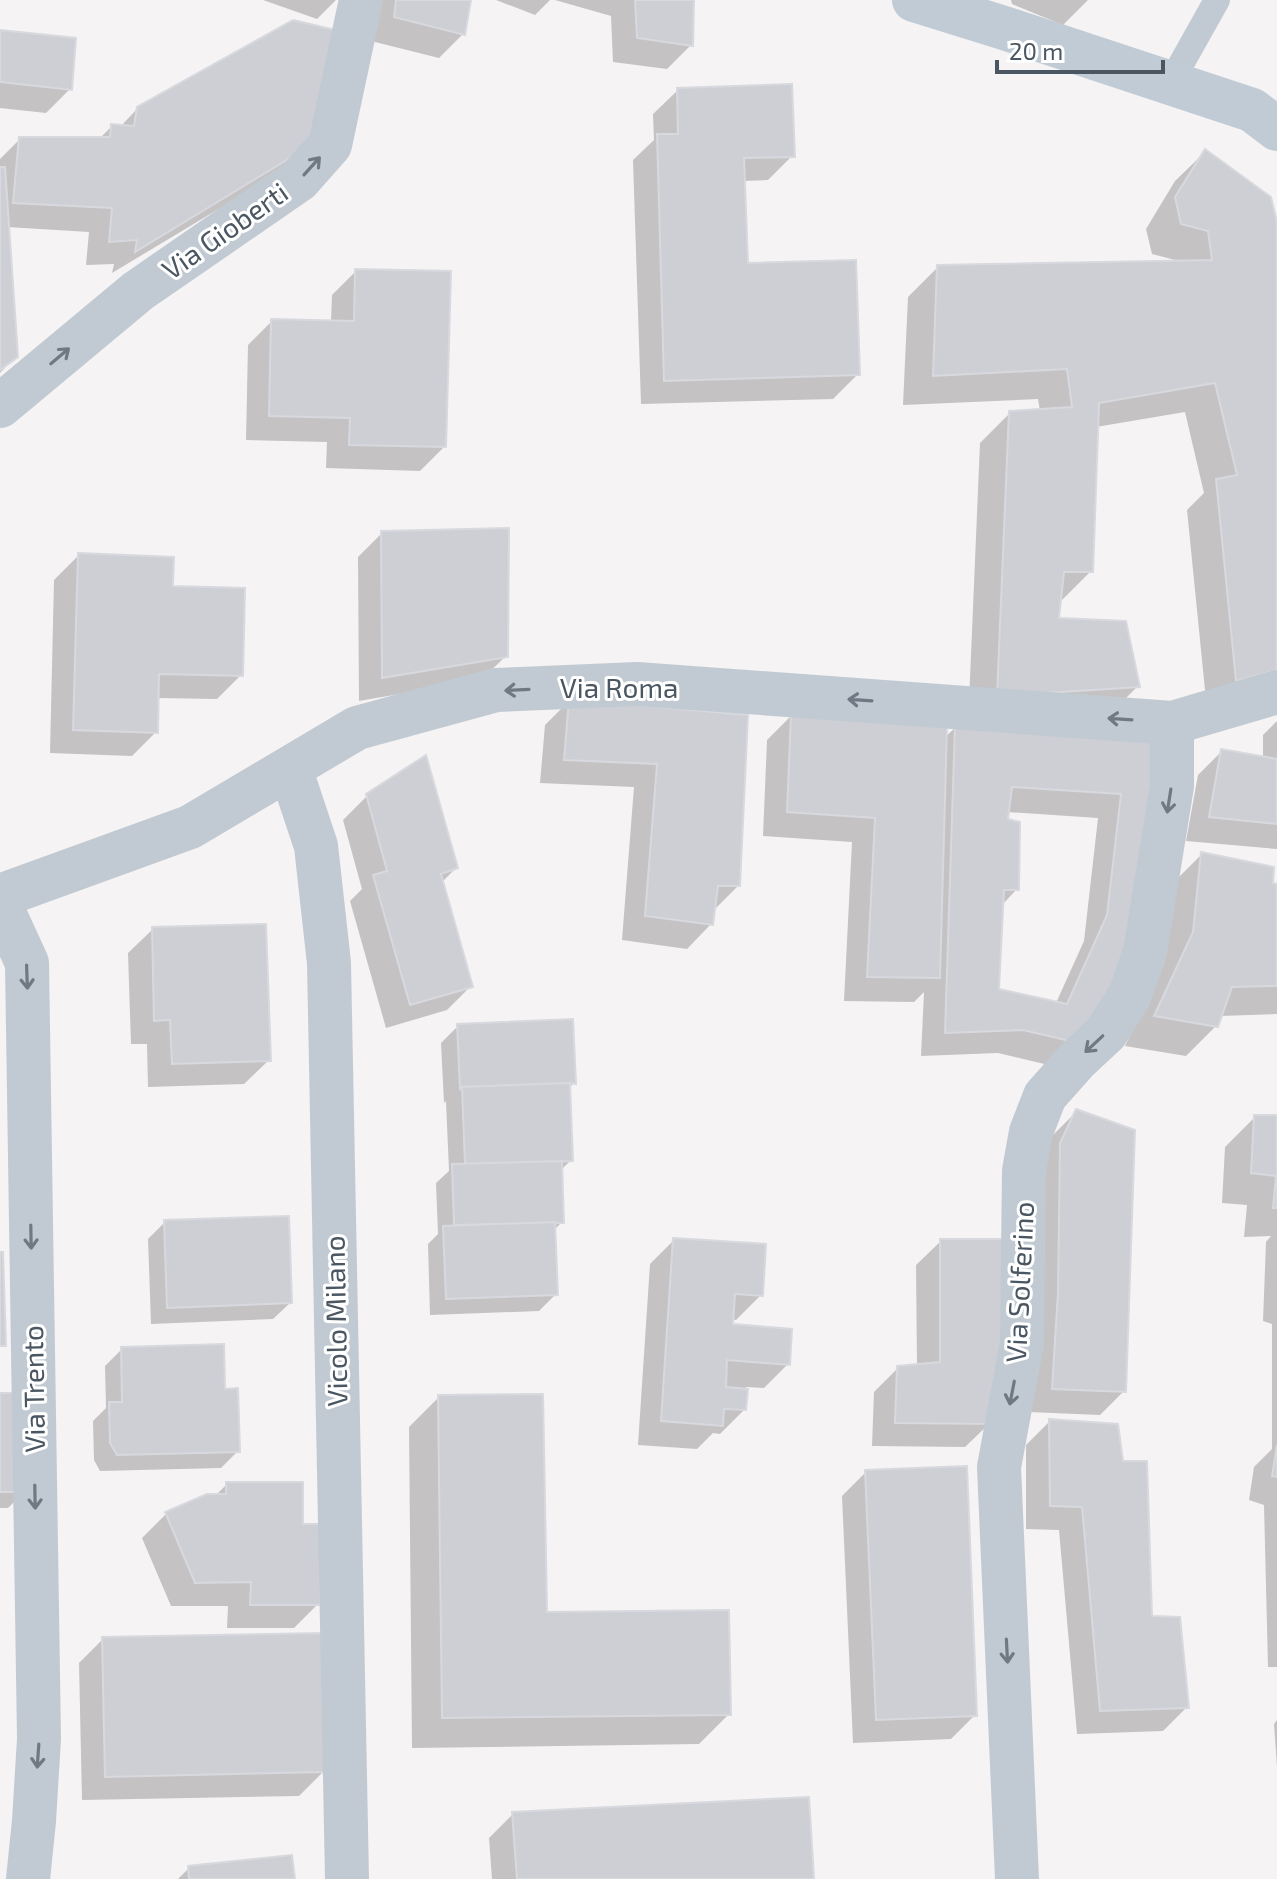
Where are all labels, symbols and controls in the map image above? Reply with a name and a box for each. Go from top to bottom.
scale bar [997,24,1163,74]
text: 20 m [1009,36,1063,65]
one-way arrow [302,156,320,176]
street label: Via Gioberti [155,174,294,286]
one-way arrow [49,347,70,365]
street label: Via Roma [560,670,678,704]
one-way arrow [504,682,531,697]
one-way arrow [847,692,874,707]
one-way arrow [1107,711,1134,726]
one-way arrow [1161,788,1176,813]
one-way arrow [19,963,34,990]
one-way arrow [1085,1034,1104,1053]
street label: Via Solferino [998,1201,1040,1363]
one-way arrow [23,1223,39,1250]
street label: Vicolo Milano [317,1235,353,1407]
street label: Via Trento [15,1325,51,1453]
one-way arrow [1004,1379,1019,1405]
one-way arrow [28,1483,43,1510]
one-way arrow [1000,1637,1015,1664]
one-way arrow [30,1742,45,1769]

